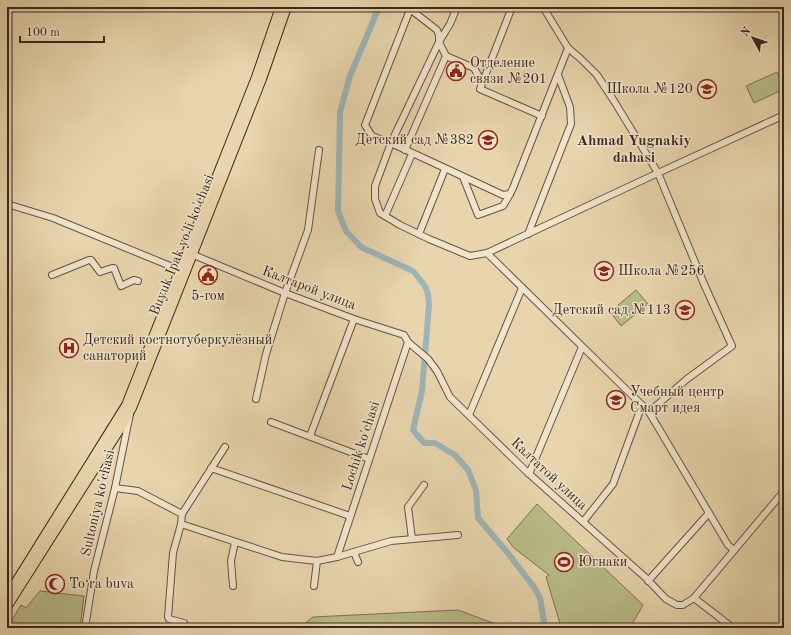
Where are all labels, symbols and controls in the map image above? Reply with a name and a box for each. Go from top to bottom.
scale bar [20,18,104,44]
north arrow [733,18,773,58]
text: N [740,25,754,39]
text: 100 m [26,27,60,39]
place label: Отделение связи №201 [470,56,547,86]
public building icon: Отделение связи №201 [445,60,467,82]
school or university icon: Школа №120 [696,78,718,100]
place label: Школа №120 [606,82,693,96]
school or university icon: Детский сад №382 [477,129,499,151]
place label: Детский сад №382 [355,133,474,147]
district label: Ahmad Yugnakiy dahasi [577,134,691,166]
street label: Buyuk Ipak yo'li ko'chasi [147,172,217,318]
school or university icon: Школа №256 [593,260,615,282]
public building icon: 5-гом [197,264,219,286]
street label: Калтарой улица [260,264,358,312]
place label: Школа №256 [618,264,705,278]
place label: 5-гом [191,289,225,303]
school or university icon: Детский сад №113 [674,299,696,321]
place label: Детский сад №113 [552,303,671,317]
place label: Детский костнотуберкулёзный санаторий [83,333,272,363]
hospital icon: Детский костнотуберкулёзный санаторий [58,337,80,359]
place label: Учебный центр Смарт идея [630,385,724,415]
school or university icon: Учебный центр Смарт идея [605,389,627,411]
street label: Lochik ko'chasi [340,399,382,492]
street label: Калтатой улица [508,435,590,513]
street label: Sultoniya ko'chasi [79,448,117,558]
sports icon: Югнаки [553,551,575,573]
place label: Югнаки [578,555,627,569]
mosque icon: To‘ra buva [44,573,66,595]
place label: To‘ra buva [69,577,134,591]

